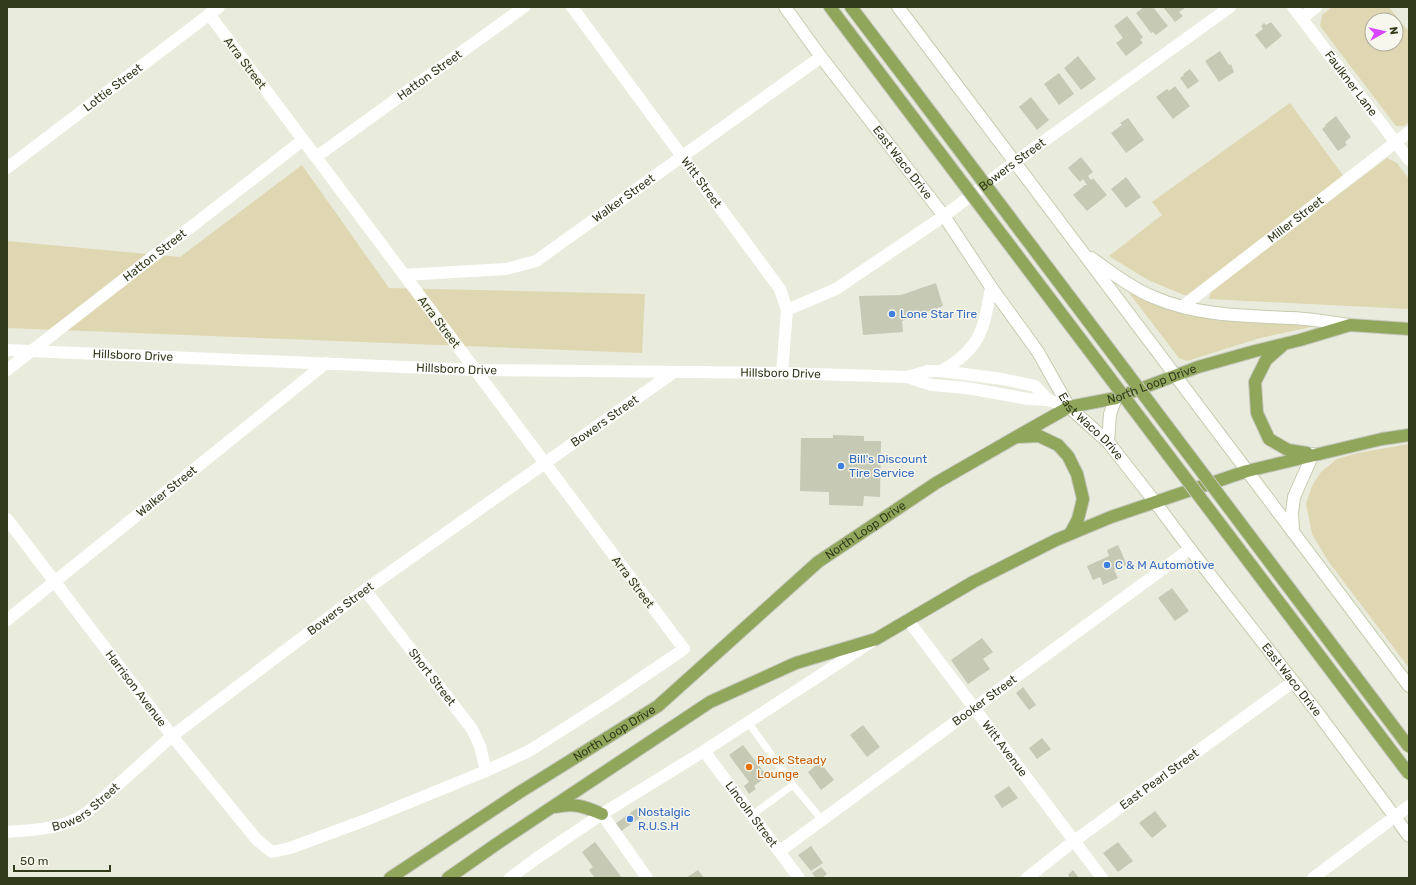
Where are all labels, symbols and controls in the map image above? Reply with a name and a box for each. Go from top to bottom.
north arrow [1364,12,1404,52]
text: N [1386,26,1400,36]
street label: Arra Street [221,34,269,92]
street label: Hatton Street [394,47,465,103]
street label: Faulkner Lane [1322,48,1380,119]
street label: Lottie Street [81,61,145,114]
street label: East Waco Drive [870,123,936,202]
street label: Bowers Street [976,135,1048,194]
street label: Witt Street [678,154,725,211]
street label: Walker Street [590,171,658,225]
street label: Miller Street [1265,193,1327,245]
street label: Hatton Street [120,226,189,284]
street label: Arra Street [415,293,463,351]
place label: Lone Star Tire [900,307,977,321]
marker: Lone Star Tire [887,309,897,319]
street label: Hillsboro Drive [92,347,174,364]
street label: Hillsboro Drive [416,360,497,377]
street label: North Loop Drive [1106,361,1199,407]
street label: Hillsboro Drive [740,366,821,381]
street label: East Waco Drive [1055,390,1127,463]
street label: Bowers Street [568,392,641,450]
place label: Bill's Discount Tire Service [849,452,927,480]
marker: Bill's Discount Tire Service [836,461,846,471]
street label: Walker Street [134,463,200,520]
street label: North Loop Drive [823,498,909,562]
street label: Arra Street [609,553,657,611]
place label: C & M Automotive [1115,558,1215,572]
marker: C & M Automotive [1102,560,1112,570]
street label: Bowers Street [305,579,376,638]
street label: East Waco Drive [1259,640,1325,719]
street label: Short Street [406,646,459,709]
street label: Harrison Avenue [102,648,170,730]
street label: Booker Street [950,672,1020,729]
street label: North Loop Drive [571,702,658,764]
street label: Witt Avenue [979,718,1031,780]
street label: East Pearl Street [1117,746,1201,812]
place label: Rock Steady Lounge [757,753,827,781]
marker: Rock Steady Lounge [744,762,754,772]
street label: Lincoln Street [722,779,781,850]
street label: Bowers Street [50,780,123,834]
place label: Nostalgic R.U.S.H [638,805,691,833]
marker: Nostalgic R.U.S.H [625,814,635,824]
scale bar [14,847,110,873]
text: 50 m [20,854,48,868]

